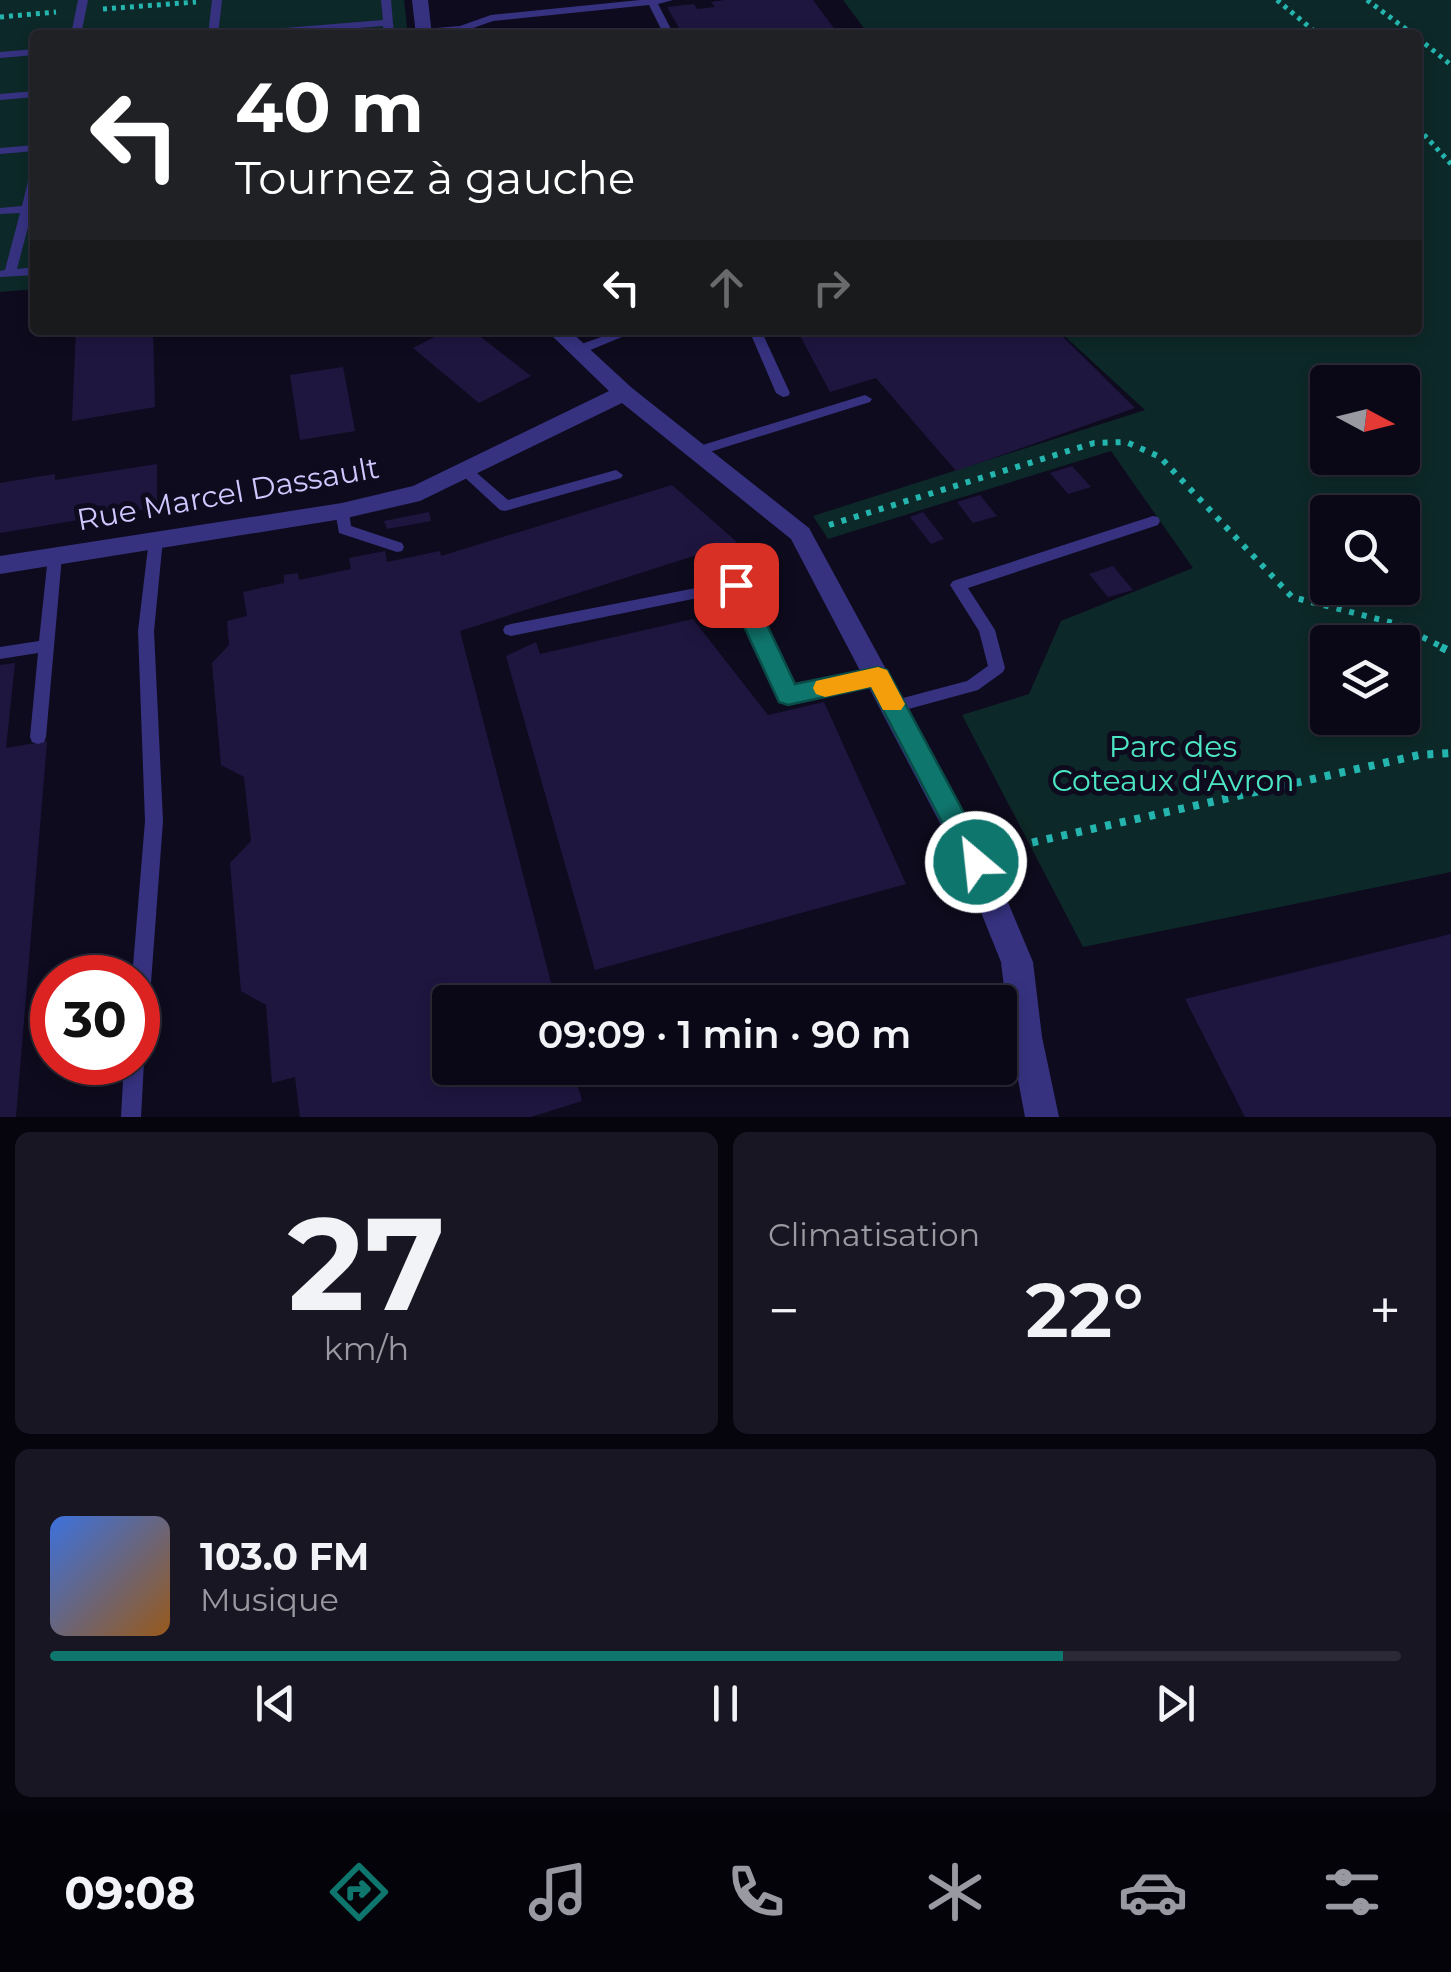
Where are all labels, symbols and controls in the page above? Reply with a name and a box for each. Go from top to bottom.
text: 40 m [235,64,424,150]
icon: left [70,70,200,200]
text: Tournez à gauche [235,150,635,205]
icon: left [594,260,649,315]
icon: ahead [699,260,754,315]
icon: right [804,260,859,315]
north arrow [1310,365,1420,475]
map controls [1310,365,1420,735]
street label: Rue Marcel Dassault [74,449,382,538]
button: search [1310,495,1420,605]
pin [694,543,779,628]
icon: arrive [709,558,764,613]
button: layers [1310,625,1420,735]
park label: Parc des Coteaux d'Avron [1051,728,1295,799]
position arrow [924,810,1028,914]
speed limit sign: 30 [30,955,160,1085]
text: 09:09 · 1 min · 90 m [538,1011,911,1058]
text: 27 [288,1184,445,1343]
text: Climatisation [768,1215,980,1254]
text: 22° [1025,1264,1144,1356]
text: − [768,1277,800,1344]
text: + [1369,1277,1401,1344]
text: km/h [324,1329,409,1368]
text: 103.0 FM [200,1533,369,1580]
text: Musique [200,1580,339,1619]
icon: previous [248,1676,303,1731]
icon: pause [698,1676,753,1731]
icon: next [1148,1676,1203,1731]
icon: directions [324,1857,394,1927]
icon: music [523,1857,593,1927]
icon: phone [721,1857,791,1927]
icon: climate [920,1857,990,1927]
icon: car [1118,1857,1188,1927]
icon: filters [1317,1857,1387,1927]
text: 09:08 [64,1865,196,1920]

